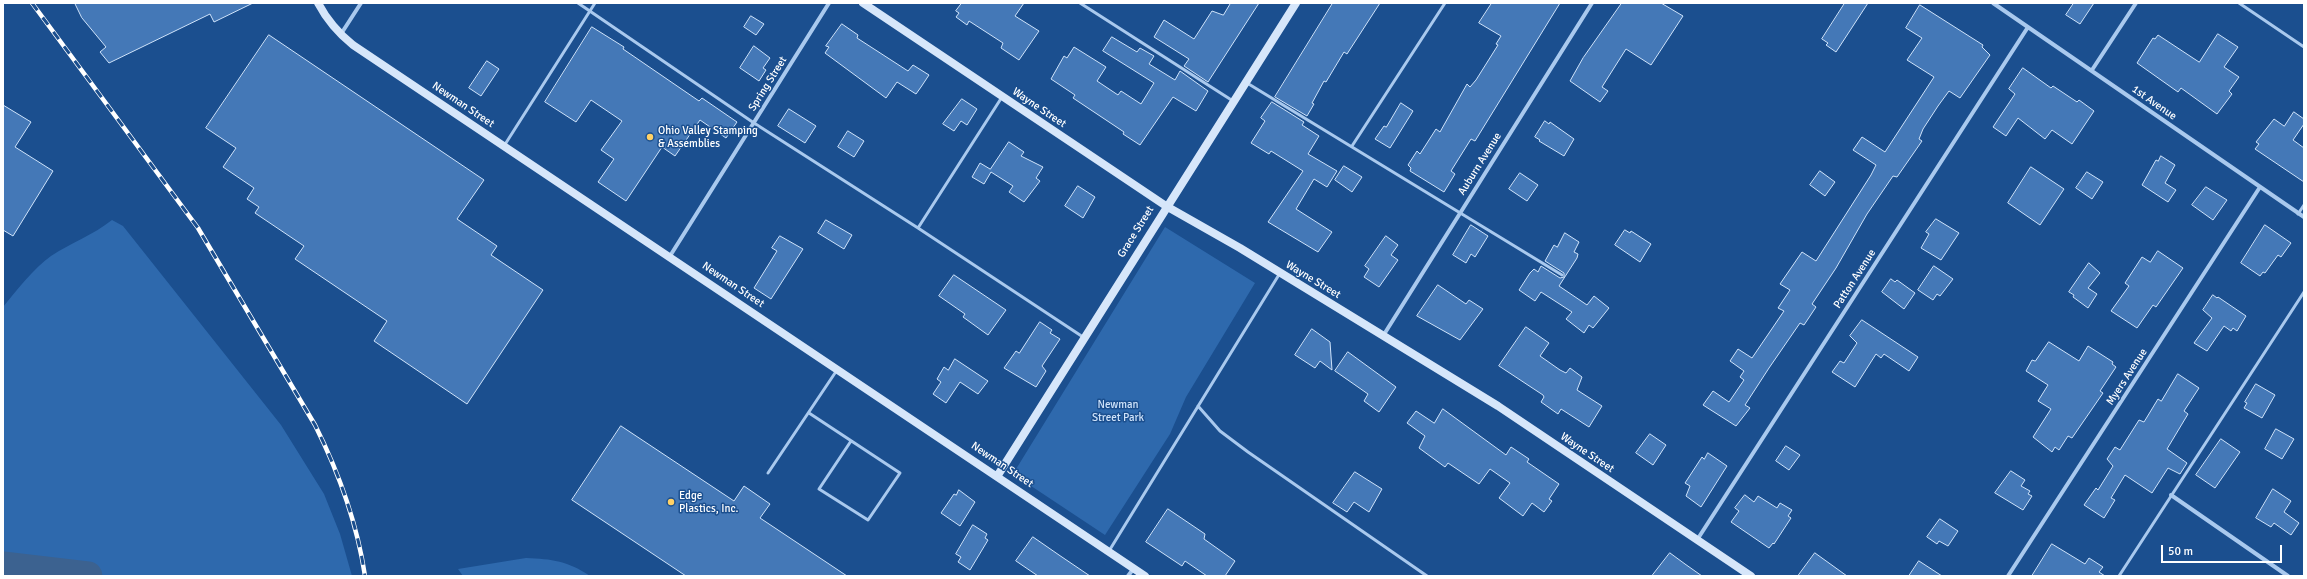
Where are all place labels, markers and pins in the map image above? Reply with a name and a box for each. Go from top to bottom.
place label: Ohio Valley Stamping & Assemblies [658,124,758,150]
marker: Ohio Valley Stamping & Assemblies [645,132,655,142]
place label: Edge Plastics, Inc. [679,489,738,515]
marker: Edge Plastics, Inc. [666,497,676,507]

